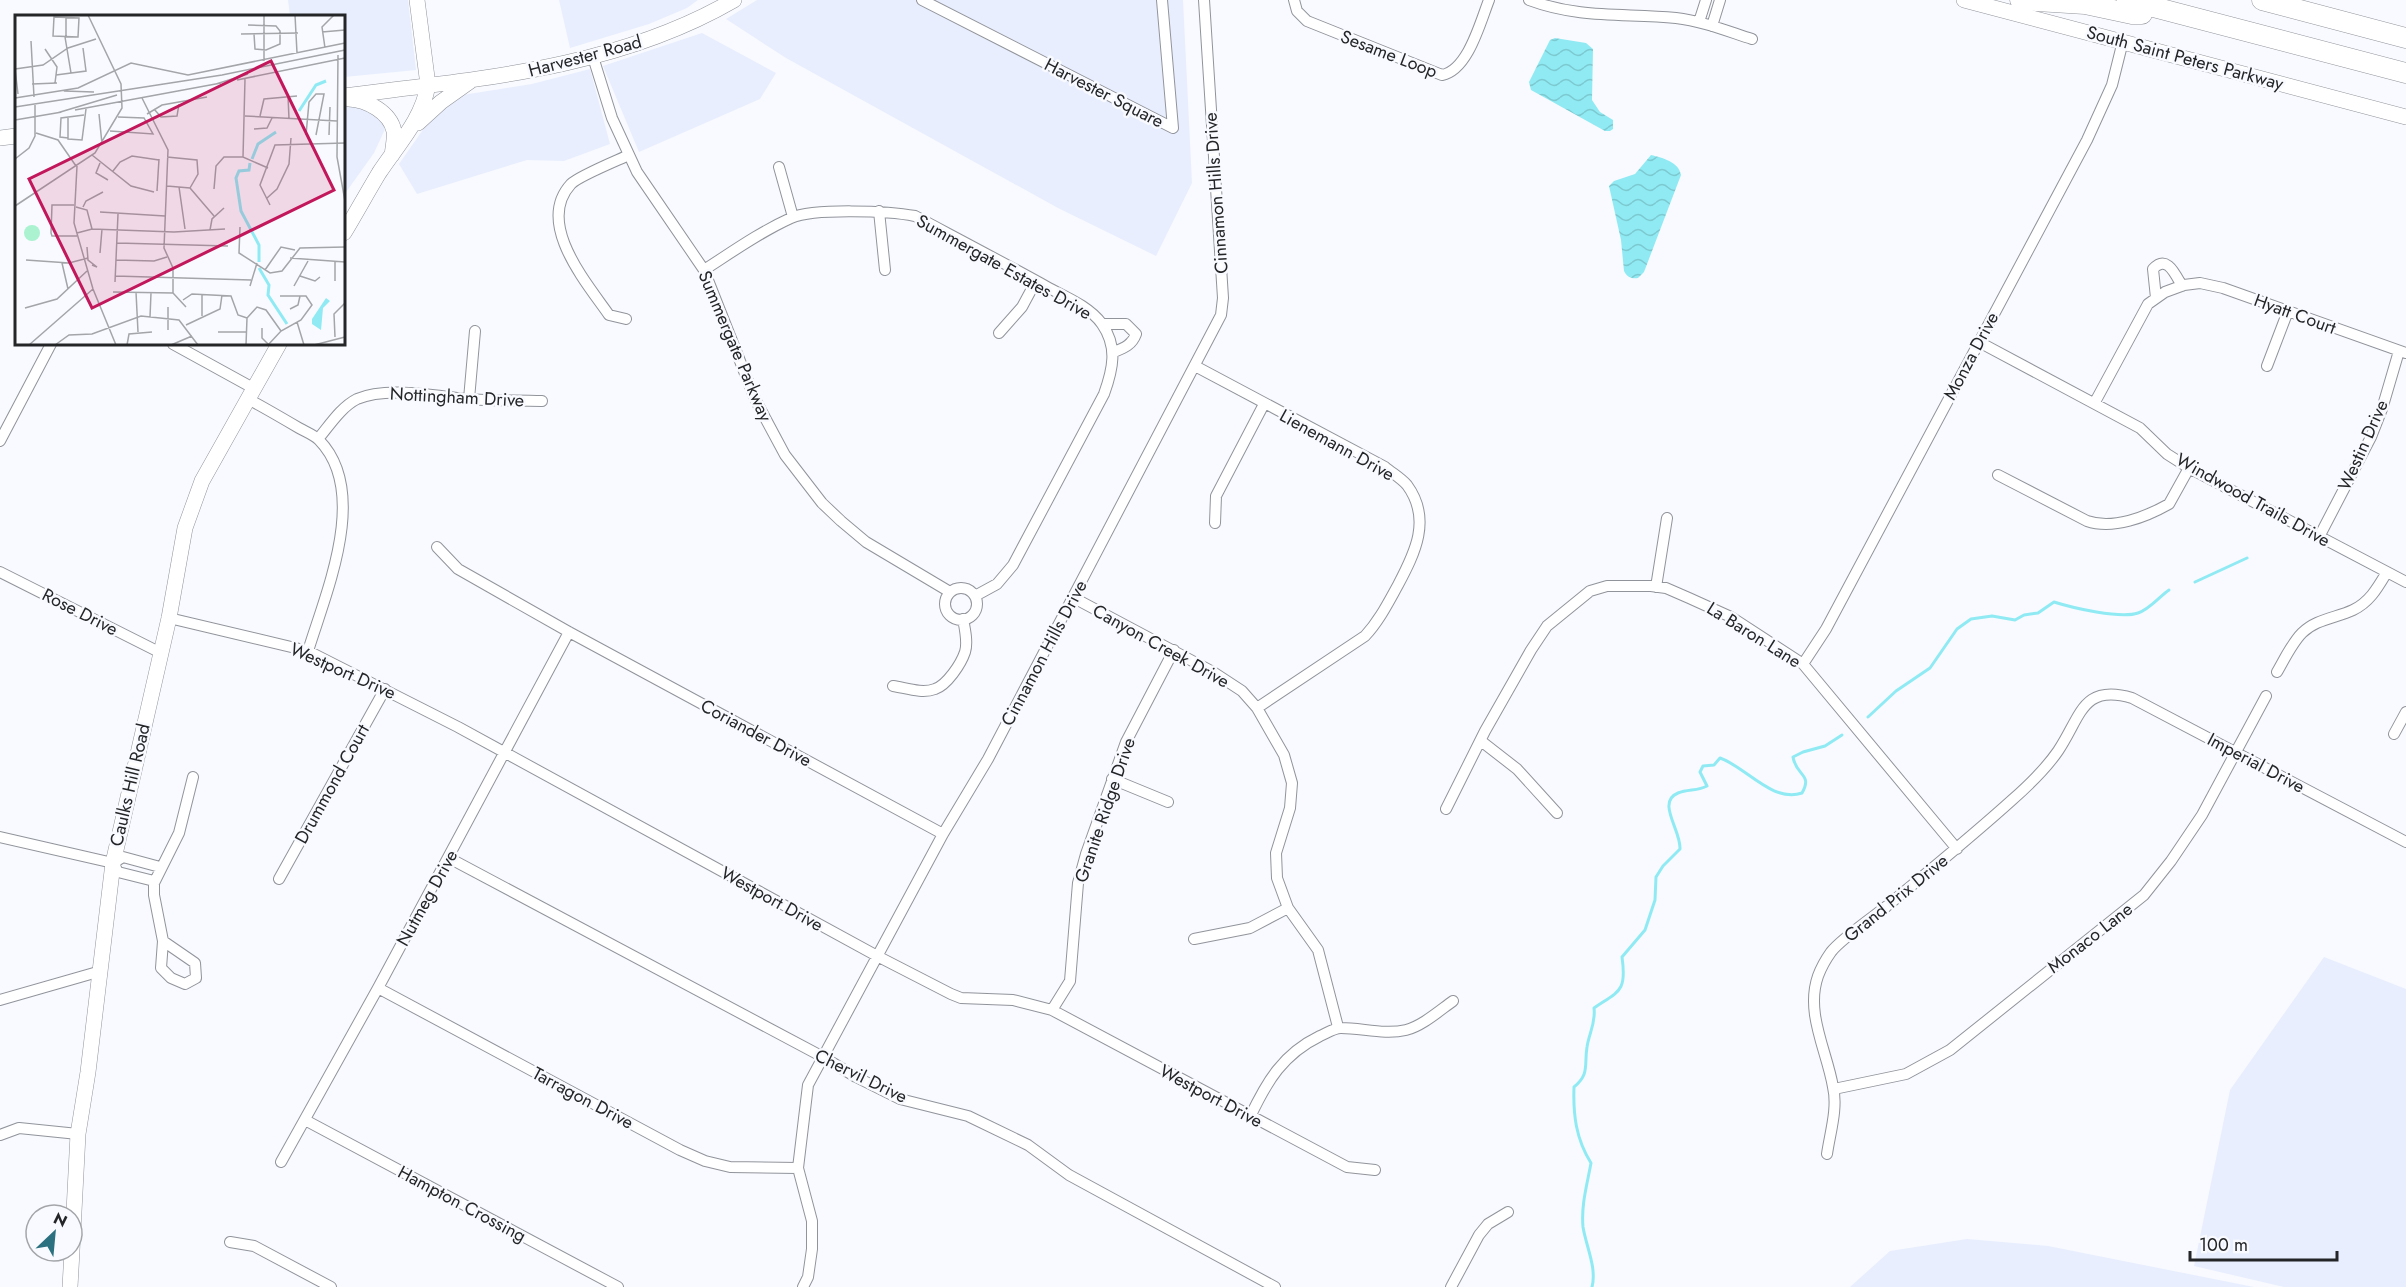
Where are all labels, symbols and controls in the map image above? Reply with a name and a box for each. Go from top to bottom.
inset map [15,15,345,345]
street label: South Saint Peters Parkway [2084,19,2286,97]
street label: Sesame Loop [1337,24,1441,84]
street label: Harvester Road [525,28,645,84]
street label: Harvester Square [1040,52,1168,134]
street label: Cinnamon Hills Drive [1197,111,1235,275]
street label: Summergate Estates Drive [912,208,1096,326]
street label: Summergate Parkway [691,267,779,426]
street label: Hyatt Court [2250,287,2340,341]
street label: Monza Drive [1937,307,2005,405]
street label: Nottingham Drive [389,381,525,413]
street label: Westin Drive [2331,396,2395,494]
street label: Lienemann Drive [1275,403,1399,487]
street label: Windwood Trails Drive [2171,447,2335,553]
street label: Cinnamon Hills Drive [995,575,1093,731]
street label: Rose Drive [38,582,122,642]
street label: La Baron Lane [1702,596,1806,674]
street label: Canyon Creek Drive [1088,598,1234,694]
street label: Westport Drive [286,636,400,706]
street label: Coriander Drive [696,693,816,773]
street label: Drummond Court [288,719,376,848]
street label: Caulks Hill Road [103,721,157,849]
street label: Imperial Drive [2203,726,2309,800]
street label: Granite Ridge Drive [1068,734,1142,886]
street label: Nutmeg Drive [390,845,464,951]
street label: Grand Prix Drive [1838,848,1954,948]
street label: Westport Drive [716,860,828,938]
street label: Monaco Lane [2042,896,2138,980]
street label: Chervil Drive [810,1042,912,1110]
street label: Westport Drive [1155,1058,1267,1134]
street label: Tarragon Drive [528,1060,638,1136]
street label: Hampton Crossing [393,1159,531,1249]
north arrow [24,1203,84,1263]
text: N [50,1207,71,1233]
scale bar [2190,1224,2337,1262]
text: 100 m [2199,1232,2248,1258]

